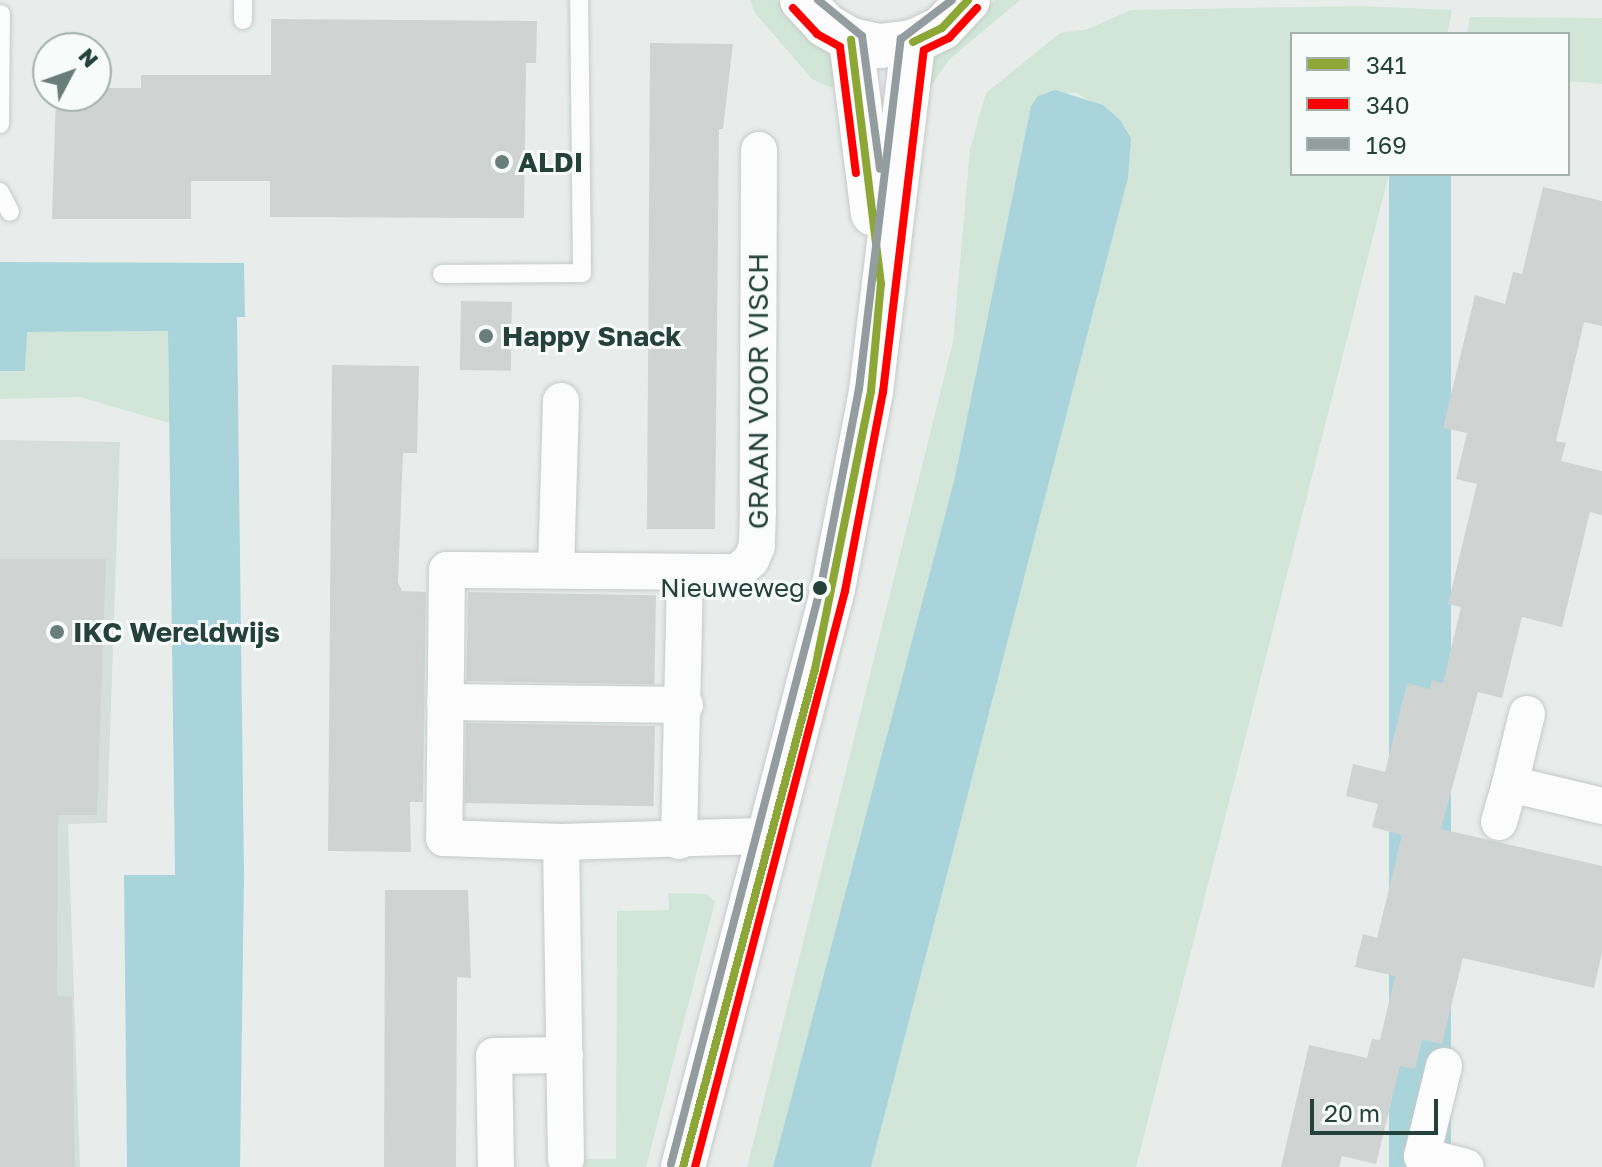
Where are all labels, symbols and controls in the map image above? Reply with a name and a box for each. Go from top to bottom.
north arrow [32,32,112,112]
legend [1290,32,1570,176]
text: N [73,42,105,72]
text: 341 [1366,50,1406,79]
text: 340 [1366,90,1410,119]
text: 169 [1366,130,1407,159]
place label: ALDI [518,145,583,179]
marker: ALDI [493,153,511,171]
street label: GRAAN VOOR VISCH [741,253,775,529]
place label: Happy Snack [502,319,681,353]
marker: Happy Snack [477,327,495,345]
place label: Nieuweweg [660,572,805,604]
marker: Nieuweweg [812,580,828,596]
place label: IKC Wereldwijs [73,615,280,649]
marker: IKC Wereldwijs [48,623,66,641]
scale bar [1314,1083,1442,1133]
text: 20 m [1324,1098,1380,1127]

